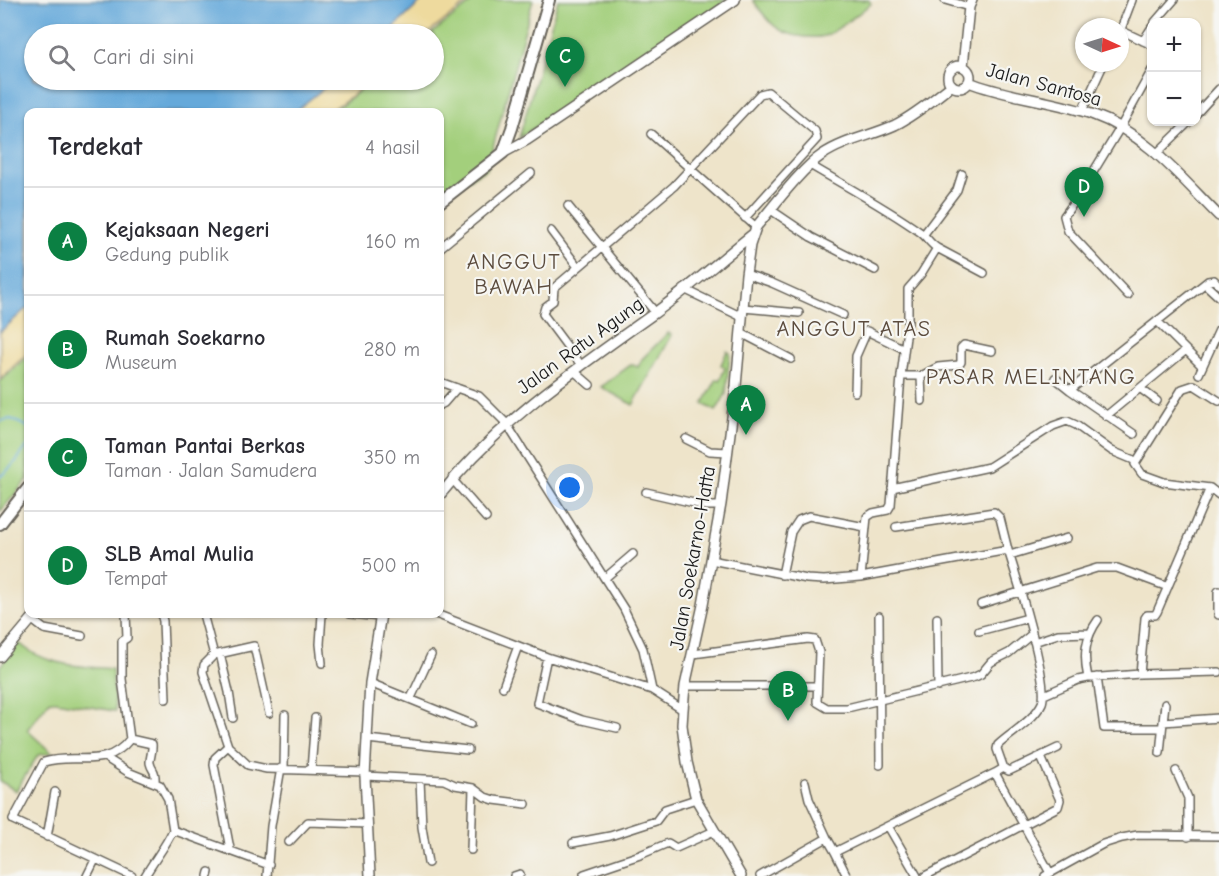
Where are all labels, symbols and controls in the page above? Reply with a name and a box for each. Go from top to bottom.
north arrow [1075,18,1129,72]
map controls [1147,18,1201,126]
button: + [1147,18,1201,72]
search box [24,24,444,90]
pin: C [546,38,584,87]
icon: search [45,41,78,74]
text: Cari di sini [93,44,194,70]
street label: Jalan Santosa [984,58,1104,111]
button: − [1147,72,1201,126]
text: Terdekat [48,132,142,162]
text: 4 hasil [365,136,420,159]
pin: D [1064,168,1104,217]
text: Kejaksaan Negeri [105,217,270,243]
text: A [62,230,73,253]
text: 160 m [366,230,420,253]
text: Gedung publik [105,243,229,266]
district label: ANGGUT BAWAH [467,249,561,300]
street label: Jalan Ratu Agung [513,292,648,399]
district label: ANGGUT ATAS [777,316,931,342]
text: Rumah Soekarno [105,325,265,351]
text: B [61,338,74,361]
text: 280 m [364,338,420,361]
text: Museum [105,351,177,374]
district label: PASAR MELINTANG [926,364,1136,390]
pin: A [726,386,766,435]
text: Taman Pantai Berkas [105,433,305,459]
text: C [61,446,74,469]
text: 350 m [364,446,420,469]
text: Taman · Jalan Samudera [105,459,317,482]
street label: Jalan Soekarno-Hatta [665,464,720,652]
your location [555,473,584,502]
text: SLB Amal Mulia [105,541,254,567]
text: D [61,554,74,577]
text: 500 m [362,554,420,577]
text: Tempat [105,567,167,590]
pin: B [768,672,808,721]

